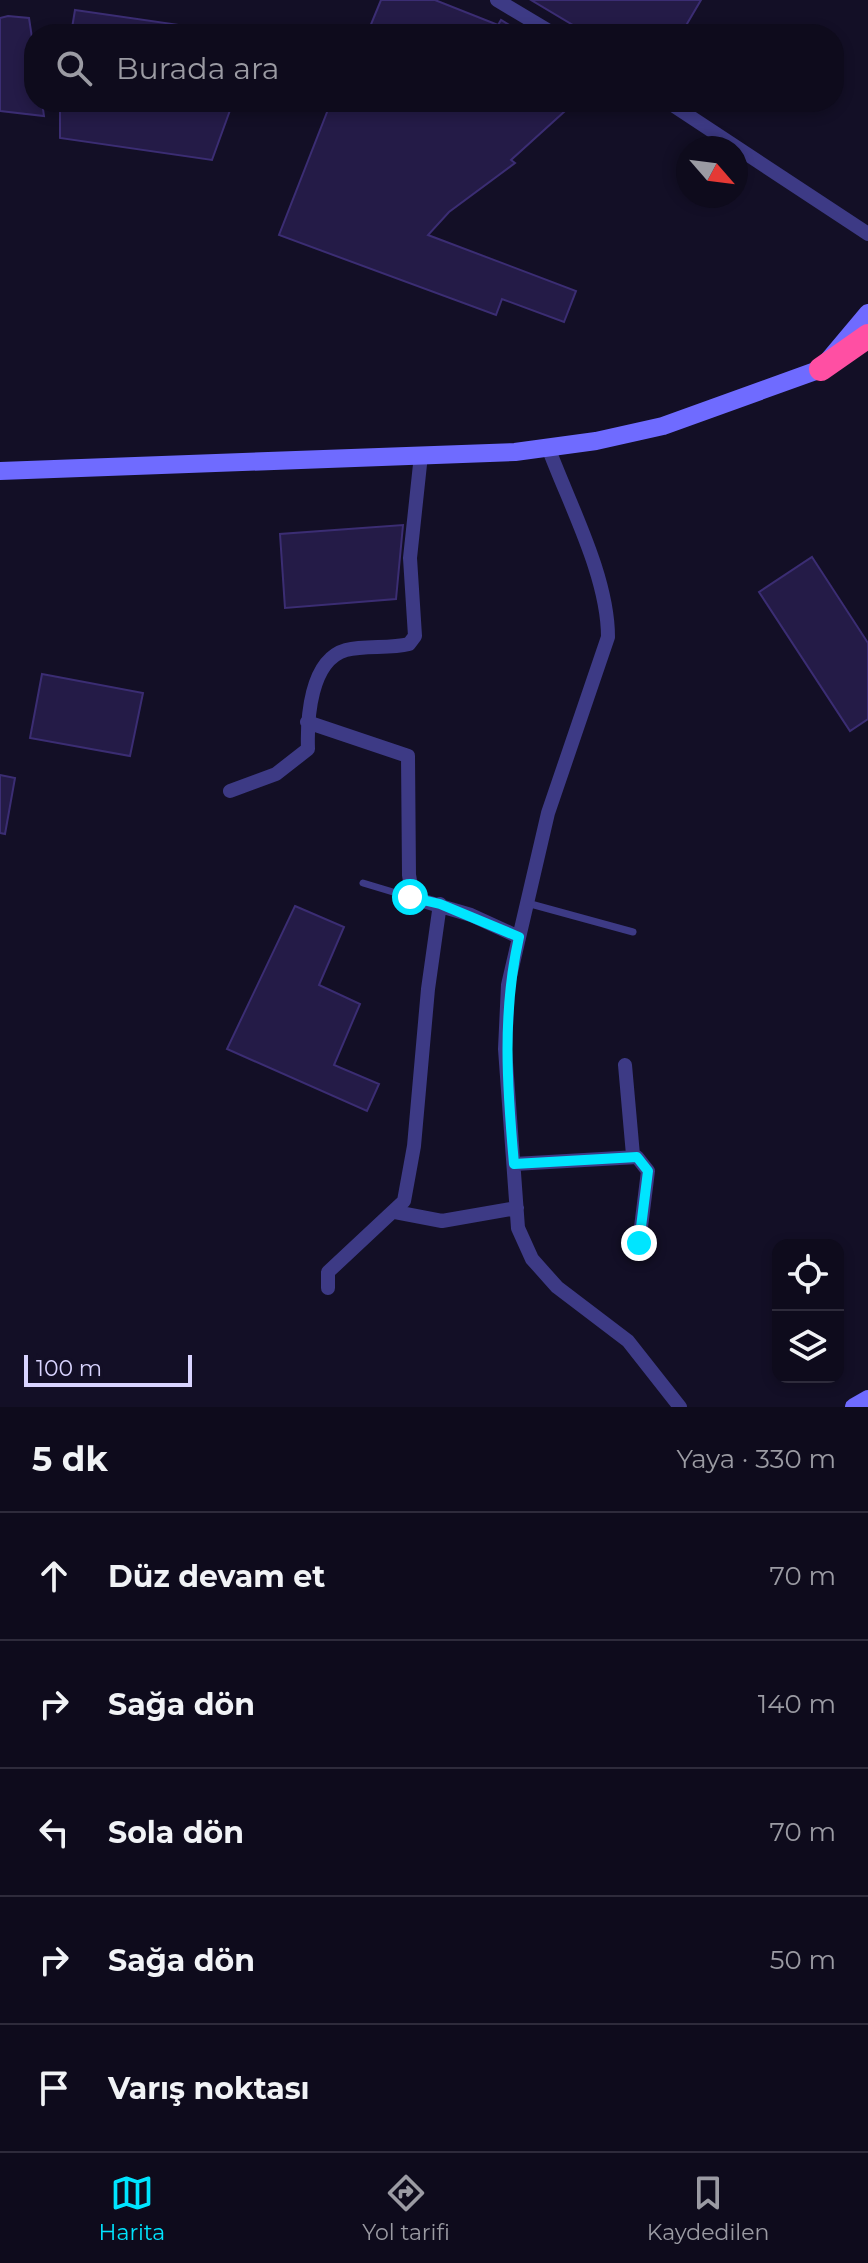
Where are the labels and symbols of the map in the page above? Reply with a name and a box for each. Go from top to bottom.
north arrow [676,136,748,208]
route start [392,879,428,915]
route end [621,1225,657,1261]
scale bar [24,1351,192,1387]

